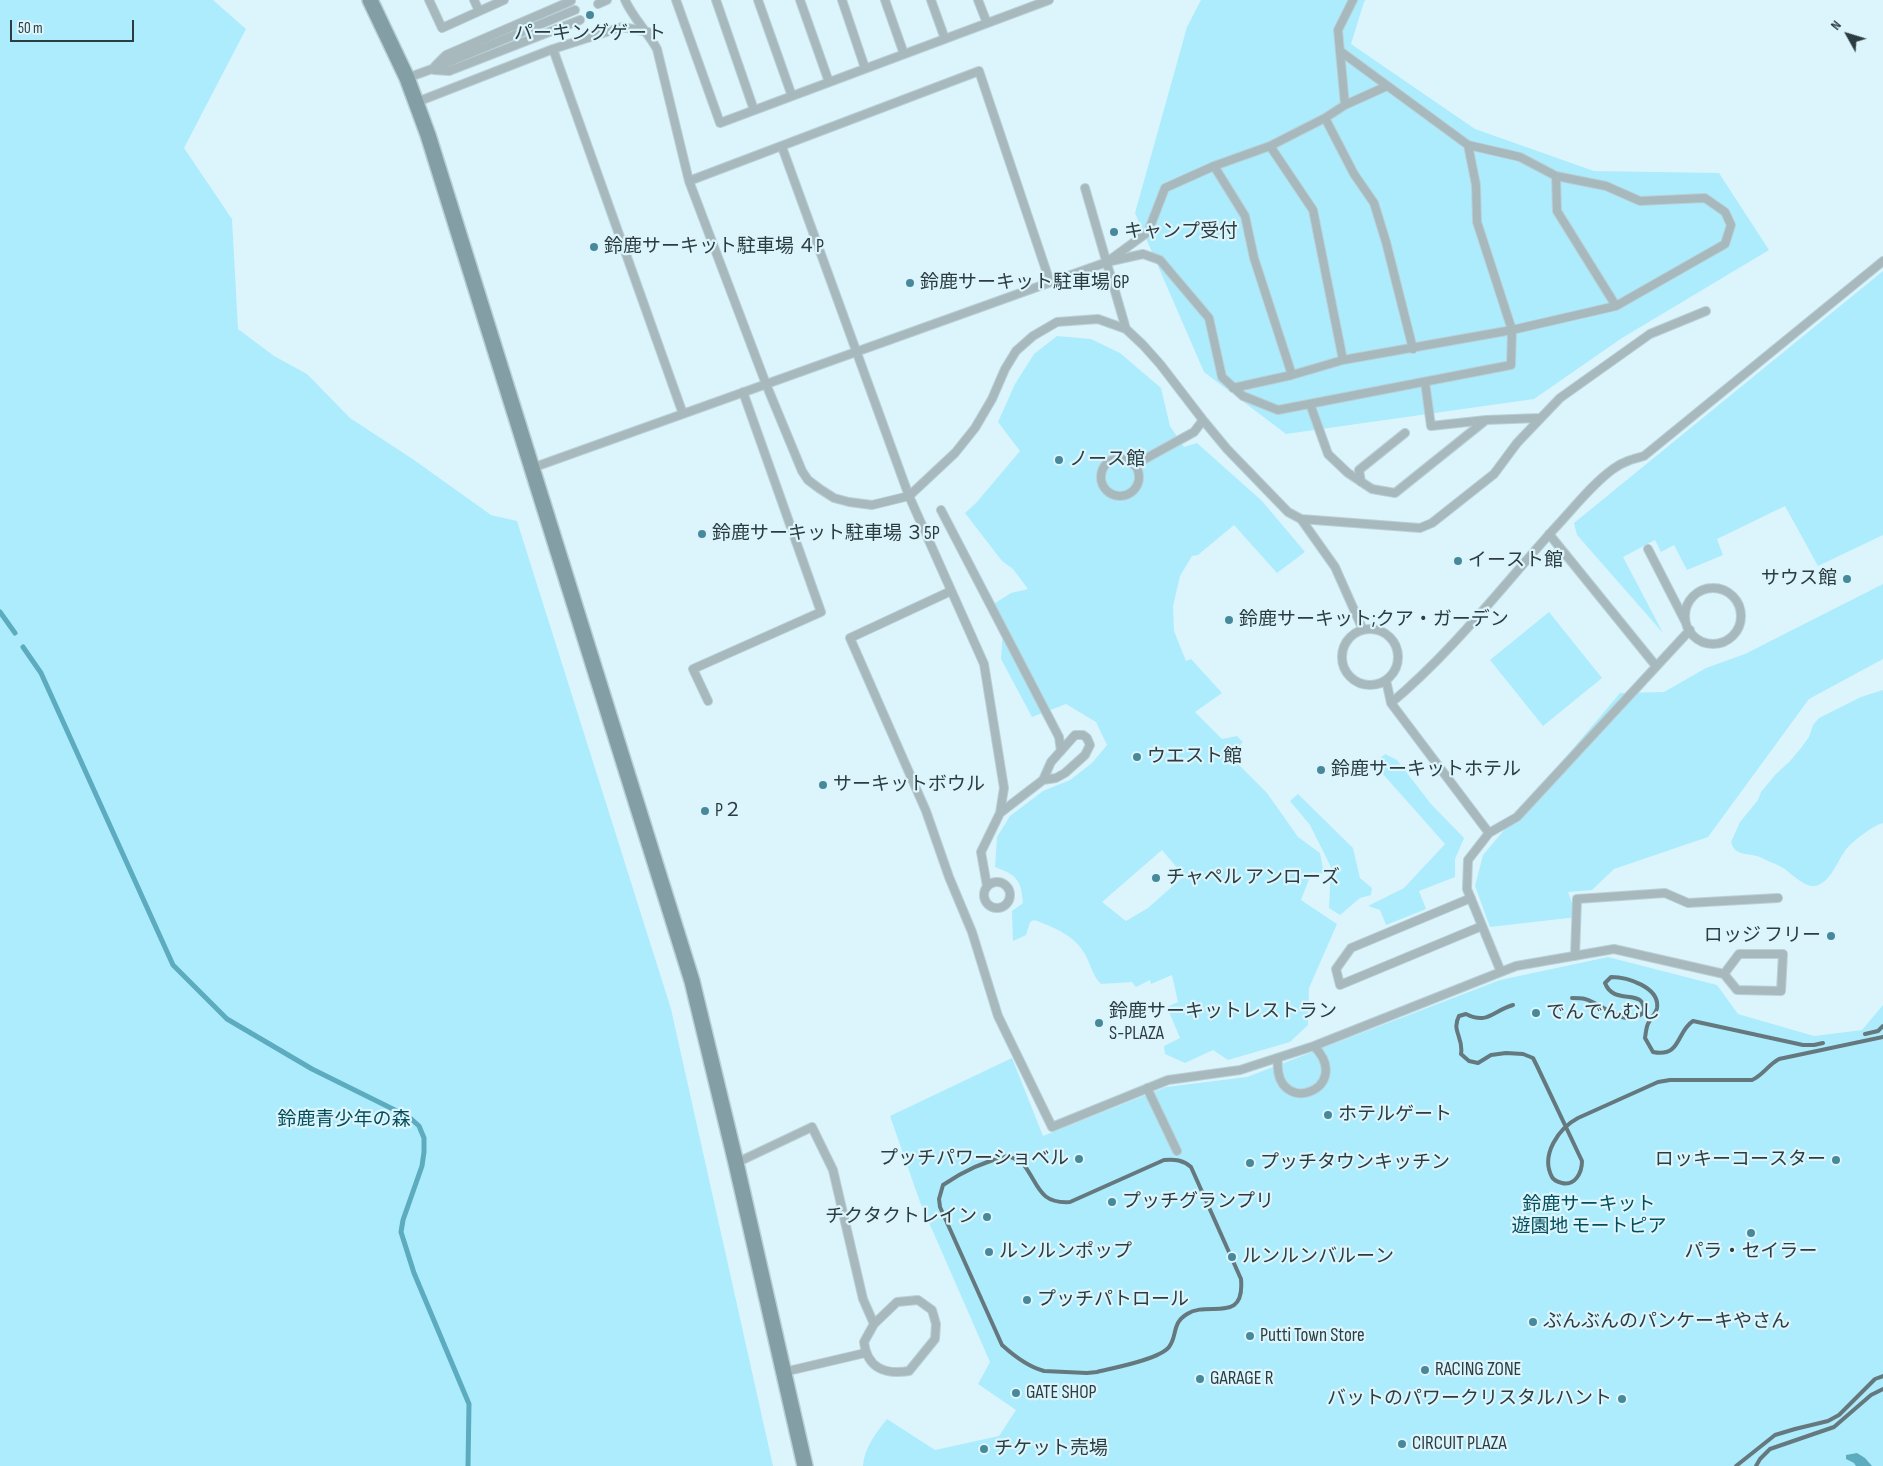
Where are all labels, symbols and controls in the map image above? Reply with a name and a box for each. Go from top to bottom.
marker: パーキングゲート [584,9,596,21]
scale bar [12,10,136,42]
north arrow [1823,10,1873,60]
text: N [1827,17,1845,34]
text: 50 m [18,19,43,38]
place label: パーキングゲート [514,23,666,45]
place label: キャンプ受付 [1124,221,1238,243]
marker: キャンプ受付 [1108,226,1120,238]
place label: 鈴鹿サーキット駐車場 ４P [604,236,824,258]
marker: 鈴鹿サーキット駐車場 ４P [588,241,600,253]
place label: 鈴鹿サーキット駐車場 6P [920,272,1129,294]
marker: 鈴鹿サーキット駐車場 6P [904,277,916,289]
place label: ノース館 [1069,449,1145,471]
marker: ノース館 [1053,454,1065,466]
place label: 鈴鹿サーキット駐車場 ３5P [712,523,940,545]
marker: 鈴鹿サーキット駐車場 ３5P [696,528,708,540]
place label: イースト館 [1468,550,1563,572]
marker: イースト館 [1452,555,1464,567]
place label: サウス館 [1761,568,1837,590]
marker: サウス館 [1841,573,1853,585]
place label: 鈴鹿サーキット;クア・ガーデン [1239,609,1509,631]
marker: 鈴鹿サーキット;クア・ガーデン [1223,614,1235,626]
place label: ウエスト館 [1147,746,1242,768]
marker: ウエスト館 [1131,751,1143,763]
place label: 鈴鹿サーキットホテル [1331,759,1521,781]
marker: 鈴鹿サーキットホテル [1315,764,1327,776]
place label: サーキットボウル [833,774,985,796]
marker: サーキットボウル [817,779,829,791]
place label: P２ [715,800,742,822]
marker: P２ [699,805,711,817]
place label: チャペル アンローズ [1166,867,1340,889]
marker: チャペル アンローズ [1150,872,1162,884]
place label: ロッジ フリー [1704,925,1821,947]
marker: ロッジ フリー [1825,930,1837,942]
place label: 鈴鹿サーキットレストラン S-PLAZA [1109,1001,1337,1045]
place label: でんでんむし [1546,1002,1660,1024]
marker: でんでんむし [1530,1007,1542,1019]
marker: 鈴鹿サーキットレストラン S-PLAZA [1093,1017,1105,1029]
place label: ホテルゲート [1338,1104,1452,1126]
park label: 鈴鹿青少年の森 [278,1109,410,1131]
marker: ホテルゲート [1322,1109,1334,1121]
place label: プッチパワーショベル [879,1148,1069,1170]
place label: ロッキーコースター [1655,1149,1826,1171]
place label: プッチタウンキッチン [1260,1152,1450,1174]
marker: プッチパワーショベル [1073,1153,1085,1165]
marker: ロッキーコースター [1830,1154,1842,1166]
marker: プッチタウンキッチン [1244,1157,1256,1169]
place label: プッチグランプリ [1122,1191,1274,1213]
park label: 鈴鹿サーキット 遊園地 モートピア [1511,1194,1667,1238]
marker: プッチグランプリ [1106,1196,1118,1208]
place label: チクタクトレイン [825,1206,977,1228]
marker: チクタクトレイン [981,1211,993,1223]
marker: パラ・セイラー [1745,1227,1757,1239]
place label: ルンルンポップ [999,1241,1132,1263]
place label: パラ・セイラー [1685,1241,1817,1263]
marker: ルンルンポップ [983,1246,995,1258]
place label: ルンルンバルーン [1242,1246,1394,1268]
marker: ルンルンバルーン [1226,1251,1238,1263]
place label: プッチパトロール [1037,1289,1189,1311]
marker: プッチパトロール [1021,1294,1033,1306]
place label: ぶんぶんのパンケーキやさん [1543,1311,1790,1333]
marker: ぶんぶんのパンケーキやさん [1527,1316,1539,1328]
place label: Putti Town Store [1260,1325,1365,1347]
marker: Putti Town Store [1244,1330,1256,1342]
place label: RACING ZONE [1435,1359,1521,1381]
marker: RACING ZONE [1419,1364,1431,1376]
place label: GARAGE R [1210,1368,1273,1390]
marker: GARAGE R [1194,1373,1206,1385]
place label: GATE SHOP [1026,1382,1097,1404]
marker: GATE SHOP [1010,1387,1022,1399]
place label: バットのパワークリスタルハント [1327,1388,1612,1410]
marker: バットのパワークリスタルハント [1616,1393,1628,1405]
place label: CIRCUIT PLAZA [1412,1433,1507,1455]
place label: チケット売場 [994,1438,1108,1460]
marker: CIRCUIT PLAZA [1396,1438,1408,1450]
marker: チケット売場 [978,1443,990,1455]

